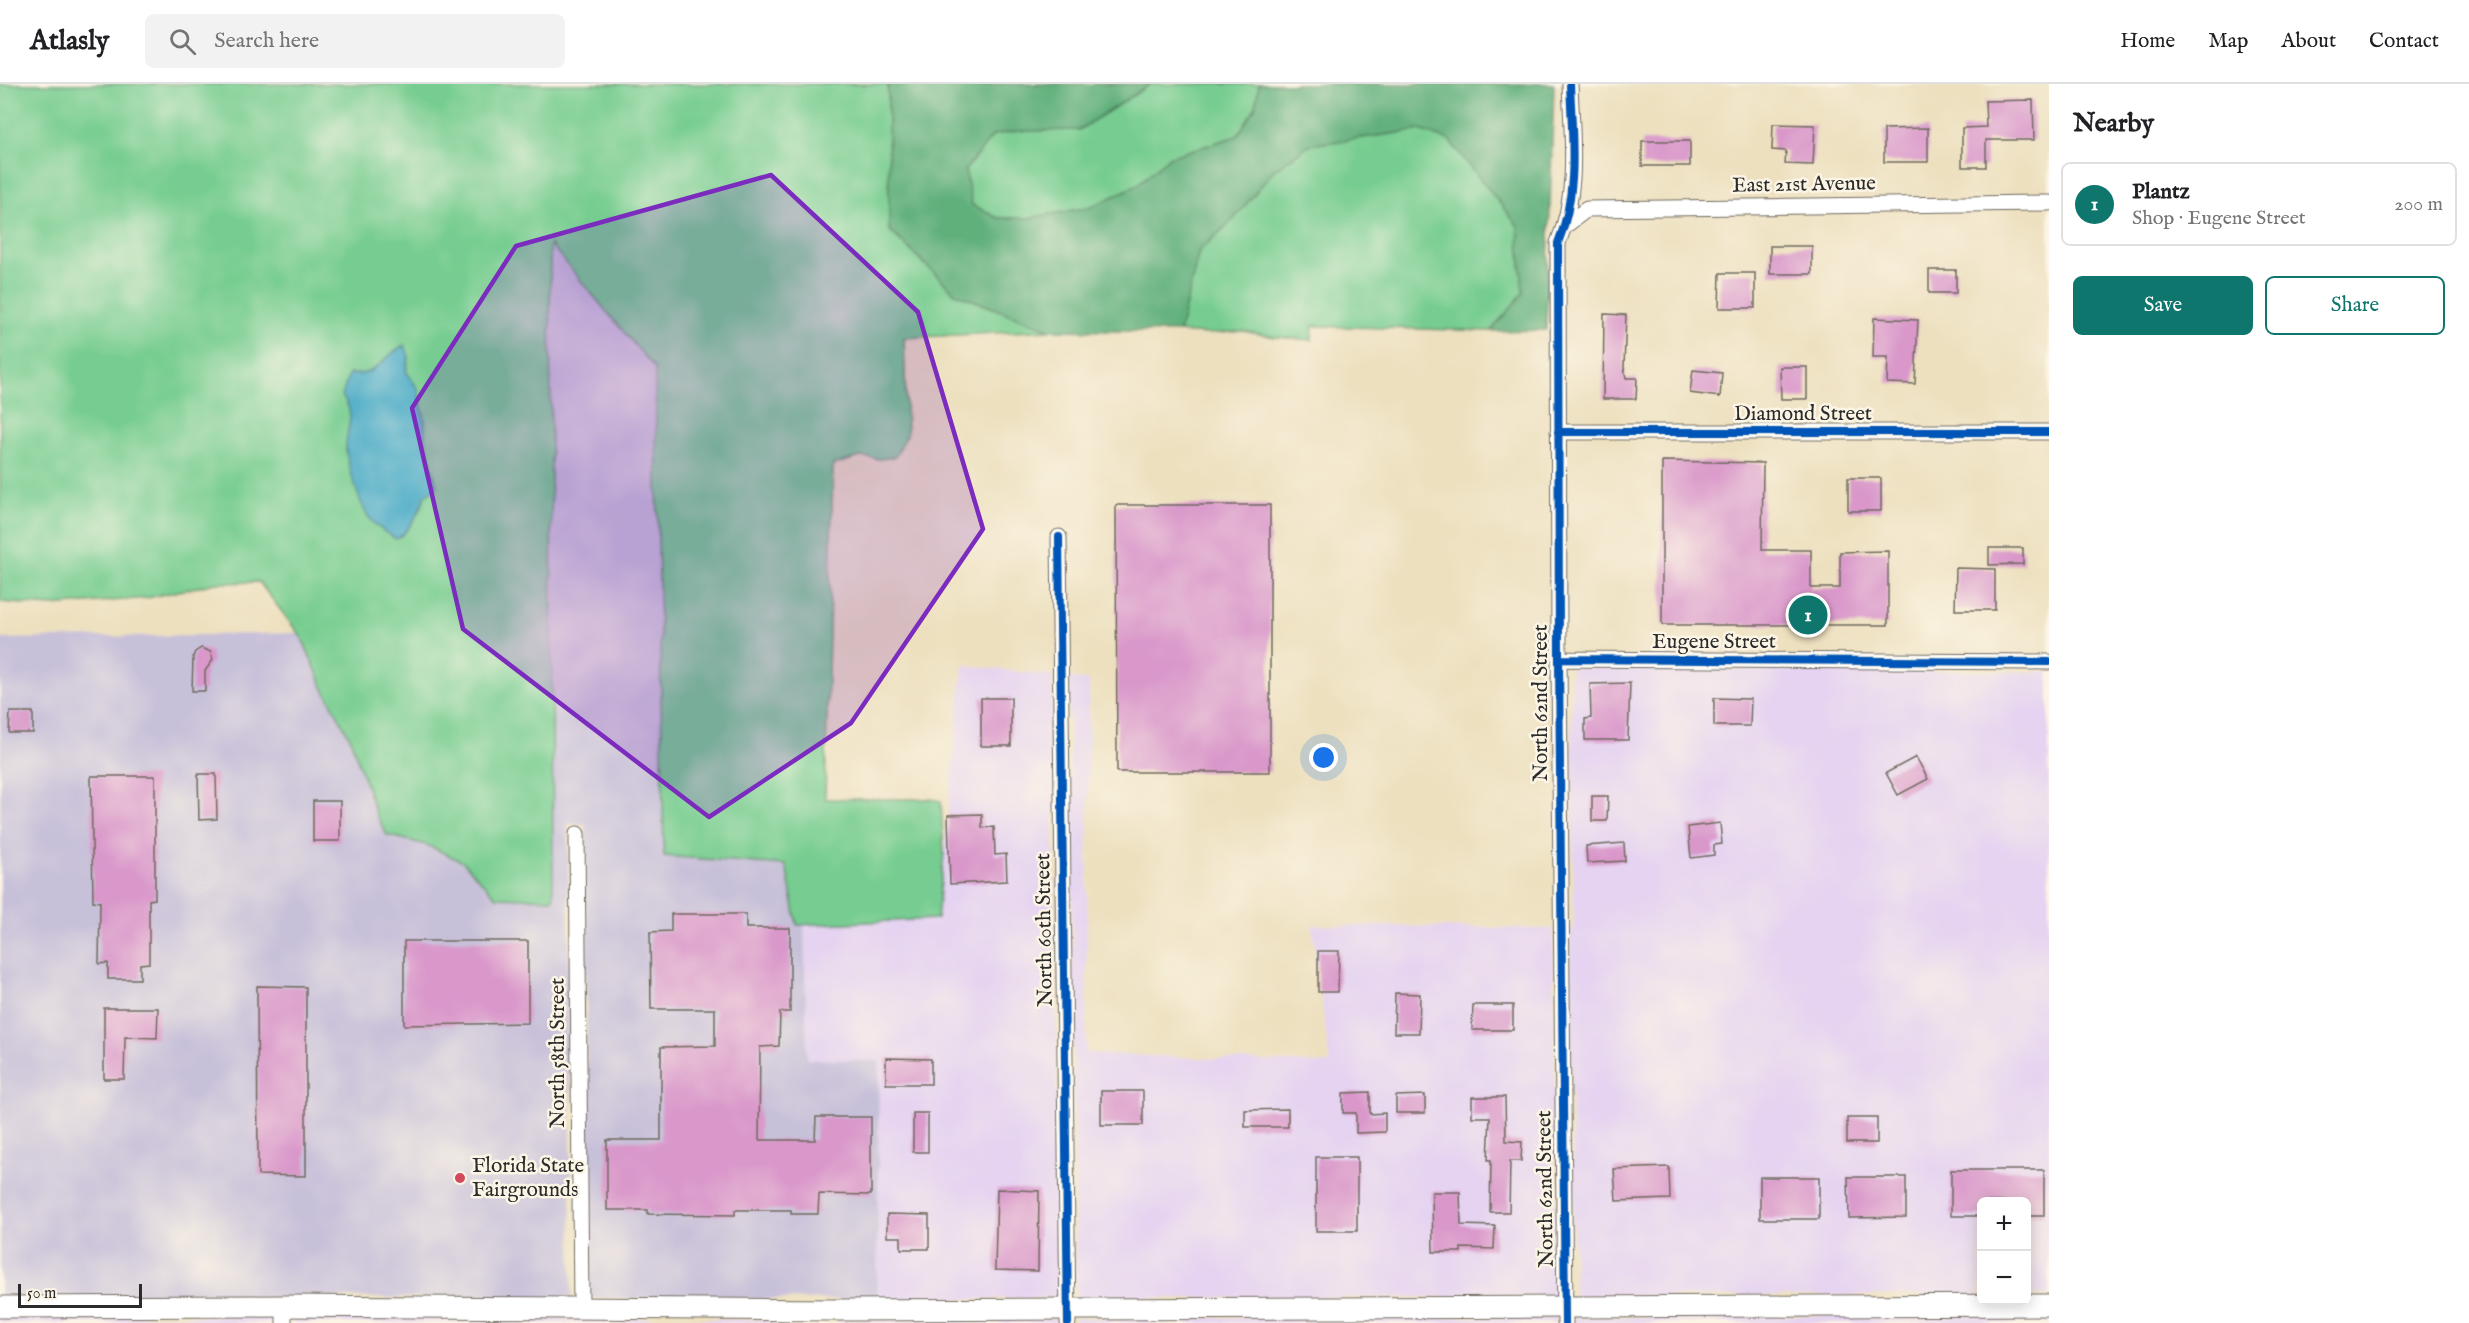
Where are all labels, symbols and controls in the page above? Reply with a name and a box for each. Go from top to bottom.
search box [145,14,565,68]
text: Atlasly [30,24,109,59]
icon: search [166,25,199,58]
text: Search here [214,27,319,55]
text: Home [2120,28,2175,55]
text: Map [2208,28,2248,55]
text: About [2281,28,2336,55]
text: Contact [2369,28,2439,55]
text: Nearby [2073,107,2154,140]
street label: East 21st Avenue [1732,170,1876,200]
text: Plantz [2132,178,2190,206]
text: 1 [2091,192,2098,217]
text: 200 m [2394,192,2443,217]
text: Shop · Eugene Street [2132,206,2306,231]
button: Save [2073,276,2253,335]
button: Share [2265,276,2445,335]
street label: Diamond Street [1734,401,1872,428]
pin: 1 [1788,592,1828,638]
street label: North 62nd Street [1528,624,1555,782]
street label: Eugene Street [1652,629,1776,656]
your location [1309,743,1338,772]
street label: North 60th Street [1030,853,1060,1007]
street label: North 58th Street [545,978,572,1128]
street label: North 62nd Street [1531,1110,1561,1268]
place label: Florida State Fairgrounds [472,1153,585,1204]
marker: Florida State Fairgrounds [453,1171,467,1185]
map controls [1977,1197,2031,1305]
button: + [1977,1197,2031,1251]
button: − [1977,1251,2031,1305]
scale bar [18,1281,142,1308]
text: 50 m [27,1284,56,1304]

